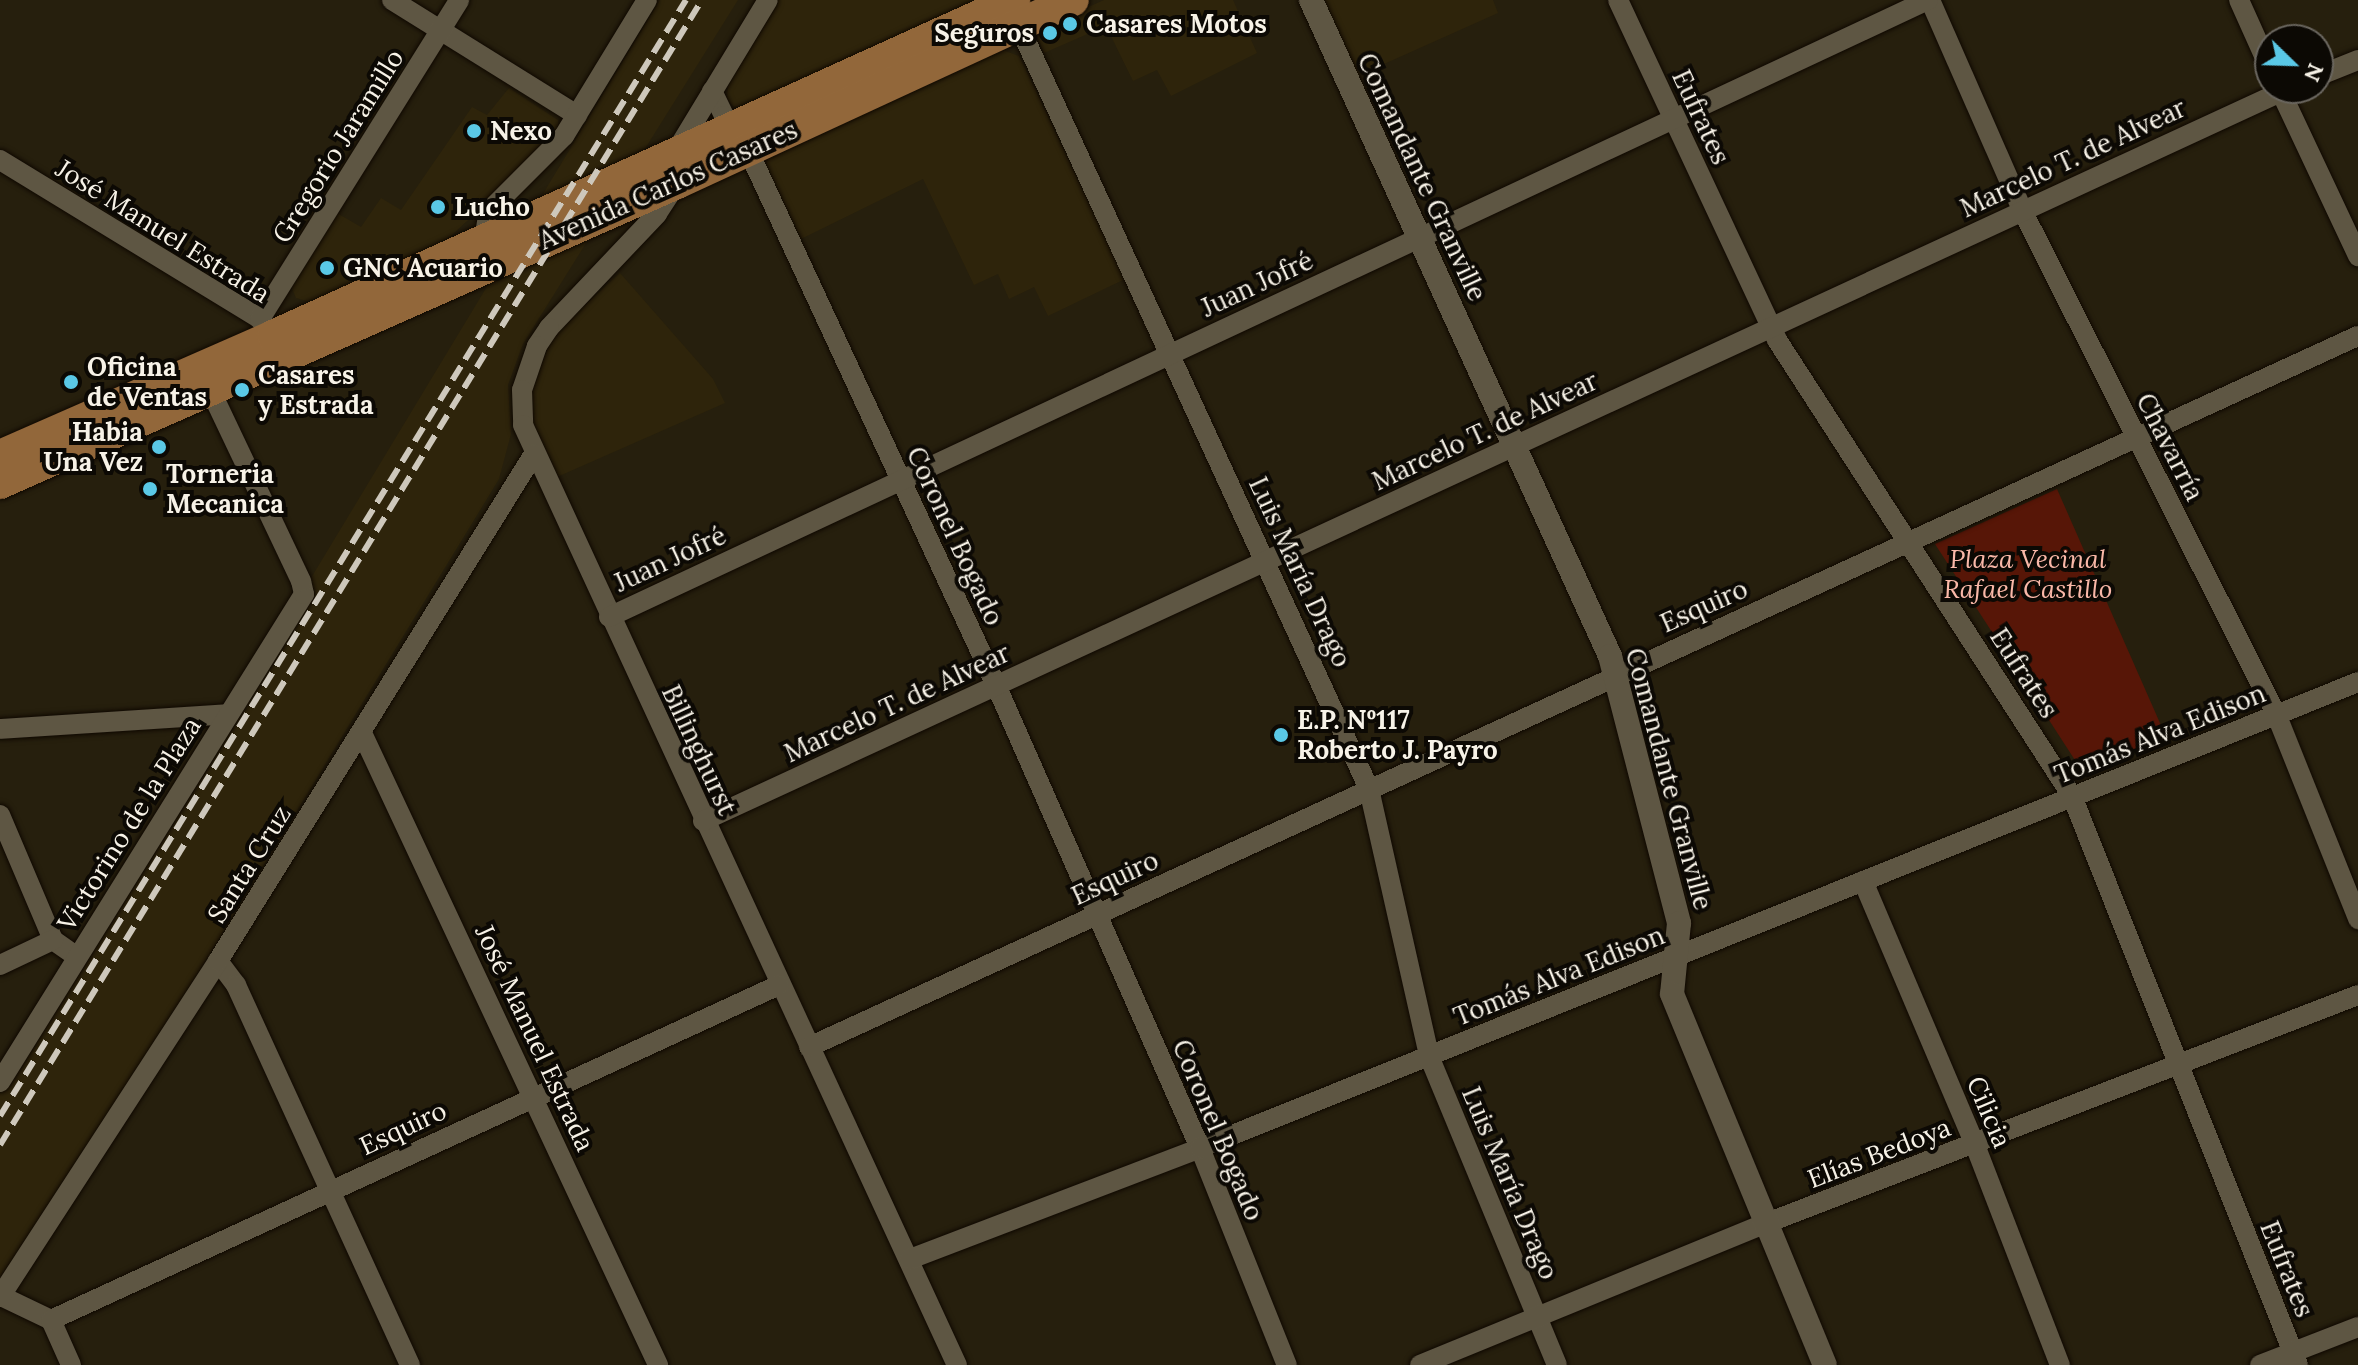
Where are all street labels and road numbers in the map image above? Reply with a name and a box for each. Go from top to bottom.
street label: Gregorio Jaramillo [266,44,410,248]
street label: Comandante Granville [1351,48,1493,306]
street label: Eufrates [1666,65,1736,169]
street label: Marcelo T. de Alvear [1955,92,2191,224]
street label: Avenida Carlos Casares [534,114,802,256]
street label: José Manuel Estrada [50,153,276,309]
street label: Juan Jofré [1196,245,1318,323]
street label: Marcelo T. de Alvear [1367,365,1603,497]
street label: Chavarría [2130,388,2210,506]
street label: Coronel Bogado [900,442,1010,630]
street label: Luis María Drago [1242,472,1358,672]
street label: Juan Jofré [609,520,731,598]
street label: Esquiro [1655,573,1753,639]
street label: Eufrates [1983,622,2065,724]
street label: Marcelo T. de Alvear [779,637,1015,769]
street label: Comandante Granville [1619,645,1719,913]
street label: Tomás Alva Edison [2050,677,2270,791]
street label: Billinghurst [655,680,743,820]
street label: Victorino de la Plaza [51,711,207,937]
street label: Santa Cruz [201,800,297,928]
street label: Esquiro [1067,844,1163,912]
street label: Tomás Alva Edison [1449,919,1669,1033]
street label: José Manuel Estrada [469,920,601,1156]
street label: Coronel Bogado [1166,1035,1270,1225]
street label: Cilicia [1960,1072,2018,1152]
street label: Luis María Drago [1455,1082,1565,1284]
street label: Esquiro [355,1094,451,1162]
street label: Elías Bedoya [1803,1111,1955,1195]
street label: Eufrates [2254,1216,2320,1322]

